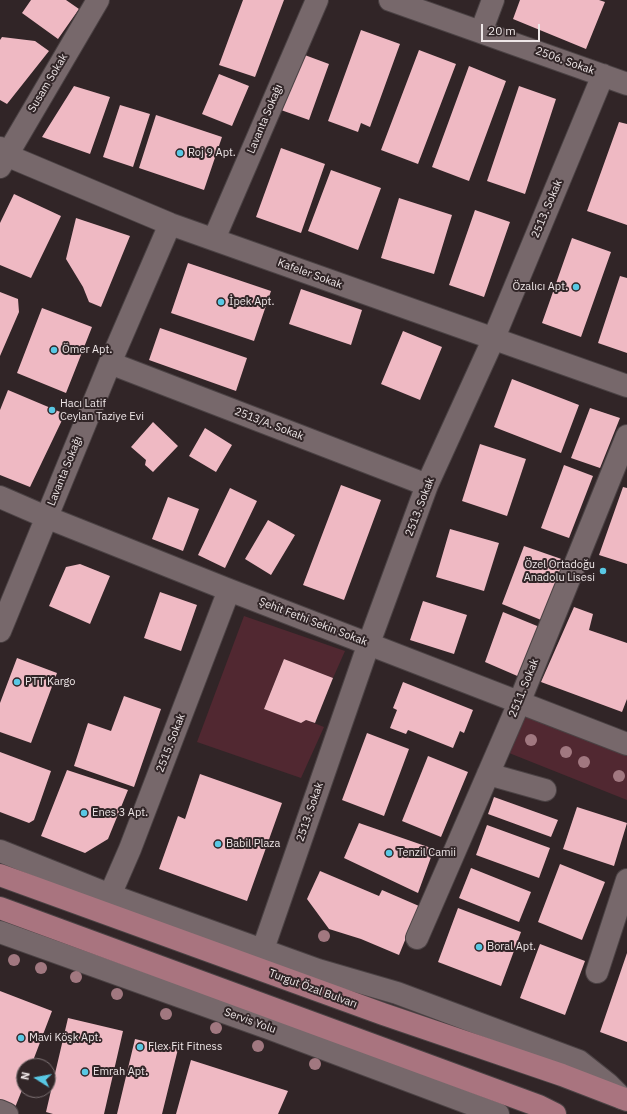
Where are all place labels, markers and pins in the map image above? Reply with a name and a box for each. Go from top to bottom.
place label: Roj 9 Apt. [188,146,236,160]
marker: Roj 9 Apt. [175,148,185,158]
place label: Özalıcı Apt. [512,280,568,294]
marker: Özalıcı Apt. [571,282,581,292]
place label: İpek Apt. [229,295,274,309]
marker: İpek Apt. [216,297,226,307]
place label: Ömer Apt. [62,343,112,357]
marker: Ömer Apt. [49,345,59,355]
place label: Hacı Latif Ceylan Taziye Evi [60,397,144,423]
marker: Hacı Latif Ceylan Taziye Evi [47,405,57,415]
place label: Özel Ortadoğu Anadolu Lisesi [524,558,595,584]
marker: Özel Ortadoğu Anadolu Lisesi [598,566,608,576]
place label: PTT Kargo [25,675,75,689]
marker: PTT Kargo [12,677,22,687]
place label: Enes 3 Apt. [92,806,148,820]
marker: Enes 3 Apt. [79,808,89,818]
place label: Babil Plaza [226,837,280,851]
marker: Babil Plaza [213,839,223,849]
place label: Tenzil Camii [397,846,456,860]
marker: Tenzil Camii [384,848,394,858]
place label: Boral Apt. [487,940,536,954]
marker: Boral Apt. [474,942,484,952]
place label: Mavi Köşk Apt. [29,1031,101,1045]
marker: Mavi Köşk Apt. [16,1033,26,1043]
place label: Flex Fit Fitness [148,1040,222,1054]
marker: Flex Fit Fitness [135,1042,145,1052]
place label: Emrah Apt. [93,1065,148,1079]
marker: Emrah Apt. [80,1067,90,1077]

